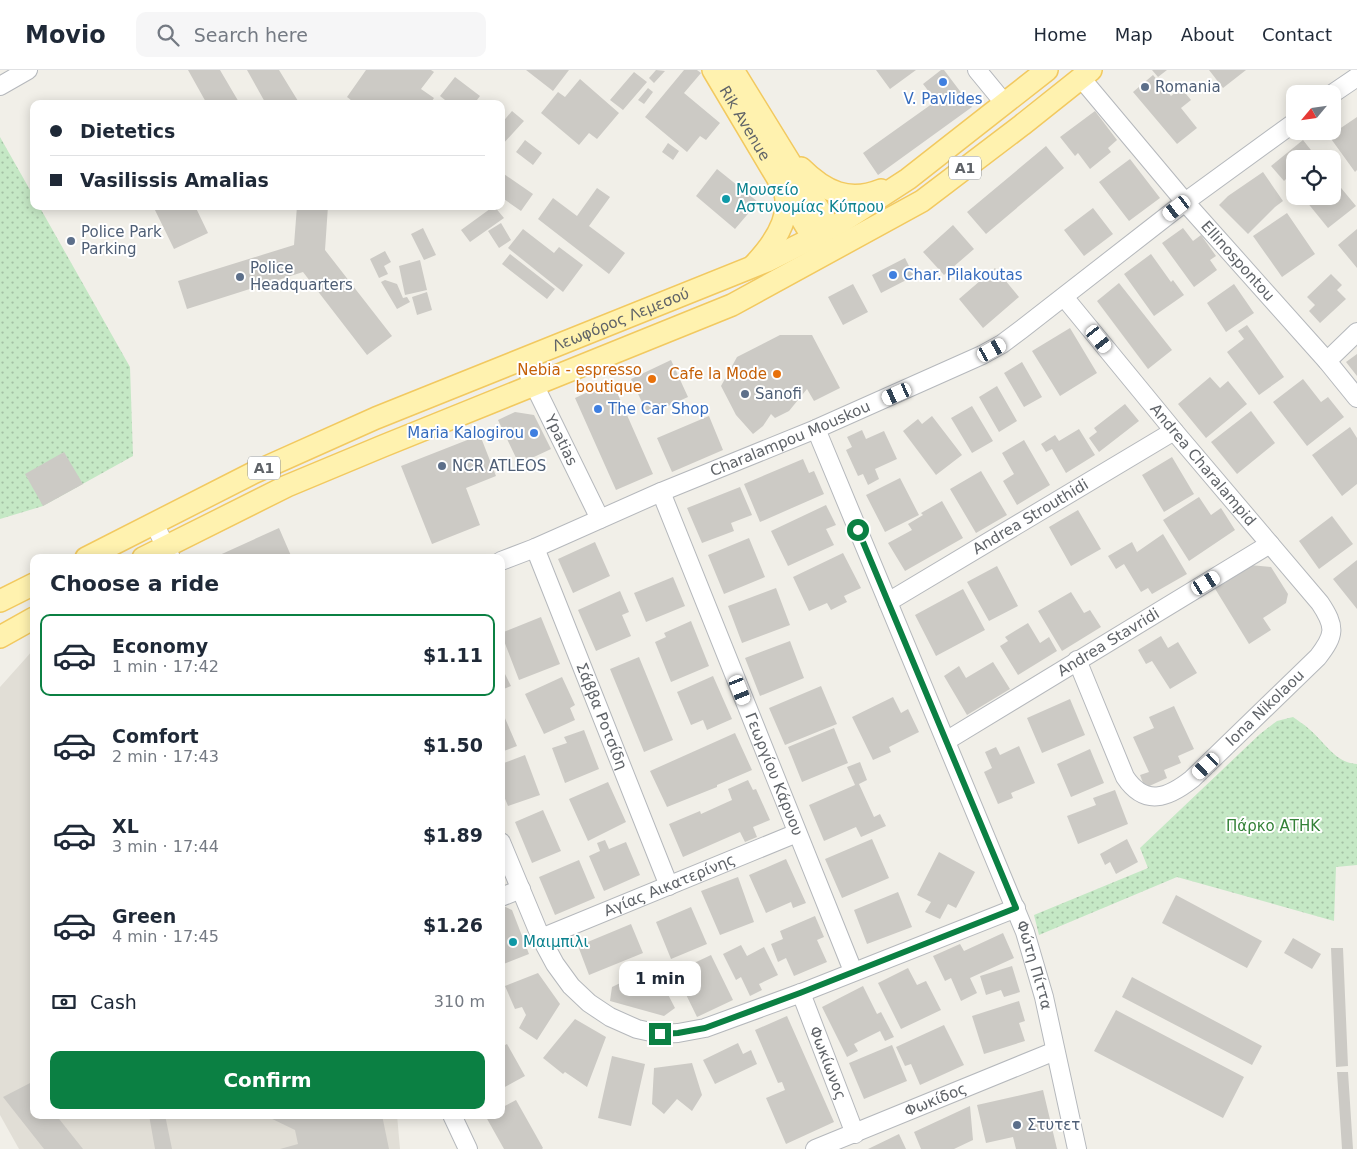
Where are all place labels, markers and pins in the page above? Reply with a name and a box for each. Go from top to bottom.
marker: V. Pavlides [937,76,949,88]
place label: Romania [1155,78,1221,96]
marker: Romania [1139,81,1151,93]
place label: V. Pavlides [903,90,983,108]
place label: Μουσείο Αστυνομίας Κύπρου [736,181,884,216]
marker: Μουσείο Αστυνομίας Κύπρου [720,193,732,205]
place label: Police Park Parking [81,223,162,258]
marker: Police Park Parking [65,235,77,247]
place label: Police Headquarters [250,259,353,294]
place label: Char. Pilakoutas [903,266,1023,284]
marker: Char. Pilakoutas [887,269,899,281]
marker: Police Headquarters [234,271,246,283]
place label: Nebia - espresso boutique [517,361,642,396]
place label: Cafe la Mode [669,365,767,383]
marker: Cafe la Mode [771,368,783,380]
marker: Nebia - espresso boutique [646,373,658,385]
place label: Sanofi [755,385,802,403]
marker: Sanofi [739,388,751,400]
place label: The Car Shop [607,400,709,418]
marker: The Car Shop [592,403,604,415]
place label: Maria Kalogirou [407,424,524,442]
marker: Maria Kalogirou [528,427,540,439]
place label: NCR ATLEOS [452,457,546,475]
marker: NCR ATLEOS [436,460,448,472]
place label: Μαιμπιλι [523,933,589,951]
marker: Μαιμπιλι [507,936,519,948]
place label: Στυτετ [1027,1116,1080,1134]
marker: Στυτετ [1011,1119,1023,1131]

